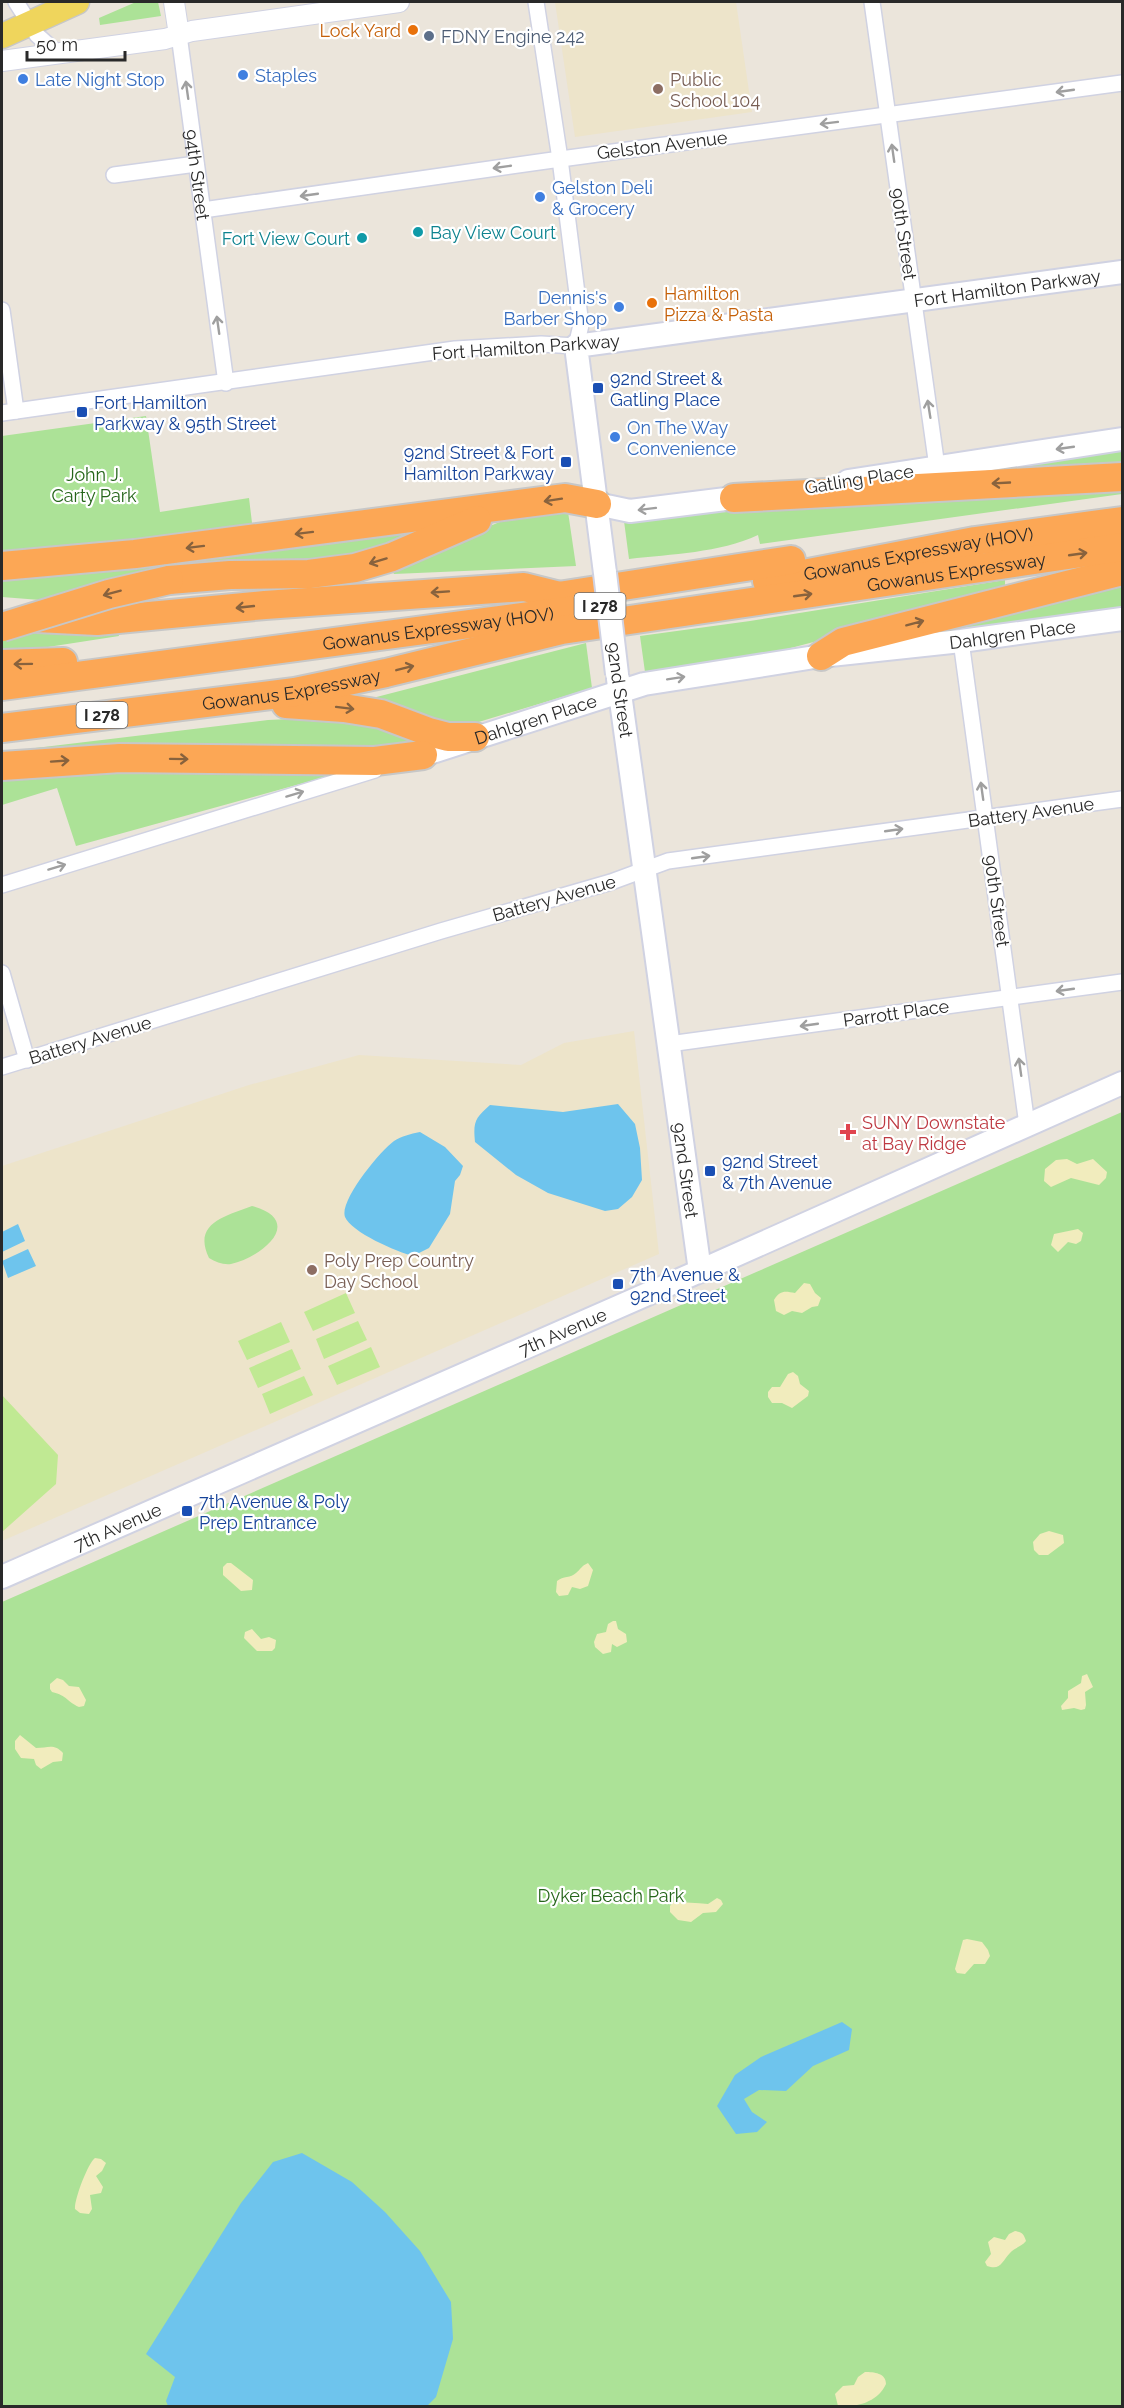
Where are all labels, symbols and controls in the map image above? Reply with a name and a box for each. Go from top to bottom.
place label: Lock Yard [319,20,401,41]
marker: Lock Yard [406,23,420,37]
scale bar [27,24,124,62]
place label: FDNY Engine 242 [441,26,585,47]
marker: FDNY Engine 242 [422,29,436,43]
text: 50 m [36,34,78,55]
place label: Staples [255,65,317,86]
marker: Staples [236,68,250,82]
place label: Late Night Stop [35,69,165,90]
place label: Public School 104 [670,69,760,111]
marker: Late Night Stop [16,72,30,86]
one-way arrow [181,80,192,100]
marker: Public School 104 [651,82,665,96]
one-way arrow [1055,85,1075,96]
one-way arrow [820,118,840,129]
street label: Gelston Avenue [596,127,729,163]
street label: 94th Street [181,128,214,221]
one-way arrow [887,144,898,164]
one-way arrow [492,162,512,173]
place label: Gelston Deli & Grocery [552,177,653,219]
street label: 90th Street [887,187,921,281]
one-way arrow [299,190,319,201]
marker: Gelston Deli & Grocery [533,190,547,204]
place label: Bay View Court [430,222,556,243]
marker: Bay View Court [411,225,425,239]
place label: Fort View Court [222,228,350,249]
marker: Fort View Court [355,231,369,245]
street label: Fort Hamilton Parkway [913,264,1102,311]
place label: Hamilton Pizza & Pasta [664,283,773,325]
place label: Dennis's Barber Shop [503,287,607,329]
marker: Hamilton Pizza & Pasta [645,296,659,310]
marker: Dennis's Barber Shop [612,300,626,314]
one-way arrow [213,315,224,335]
street label: Fort Hamilton Parkway [431,330,621,364]
place label: 92nd Street & Gatling Place [610,368,723,410]
marker: 92nd Street & Gatling Place [591,381,605,395]
place label: Fort Hamilton Parkway & 95th Street [94,392,277,434]
one-way arrow [923,399,934,419]
marker: Fort Hamilton Parkway & 95th Street [75,405,89,419]
place label: On The Way Convenience [627,417,736,459]
marker: On The Way Convenience [608,430,622,444]
place label: 92nd Street & Fort Hamilton Parkway [404,442,554,484]
one-way arrow [1055,442,1075,453]
marker: 92nd Street & Fort Hamilton Parkway [559,455,573,469]
street label: Gatling Place [803,460,915,498]
park label: John J. Carty Park [51,464,137,506]
one-way arrow [992,478,1012,489]
one-way arrow [544,494,563,505]
one-way arrow [637,504,657,515]
street label: Gowanus Expressway (HOV) [802,523,1036,585]
one-way arrow [294,527,314,538]
one-way arrow [186,541,206,552]
one-way arrow [1068,548,1088,559]
street label: Gowanus Expressway [865,549,1047,595]
one-way arrow [369,556,388,567]
one-way arrow [430,587,450,598]
one-way arrow [103,588,122,600]
one-way arrow [792,589,812,600]
road number: I 278 [574,593,626,619]
one-way arrow [236,602,256,613]
street label: Gowanus Expressway (HOV) [321,602,555,654]
street label: Dahlgren Place [948,615,1077,653]
one-way arrow [905,617,924,629]
street label: 92nd Street [603,641,637,739]
one-way arrow [14,658,34,669]
one-way arrow [395,662,414,674]
street label: Gowanus Expressway [201,664,383,714]
one-way arrow [666,673,686,684]
street label: Dahlgren Place [472,689,599,748]
road number: I 278 [76,702,128,728]
one-way arrow [335,703,355,714]
one-way arrow [168,753,188,765]
one-way arrow [49,755,69,766]
one-way arrow [976,781,987,801]
one-way arrow [285,788,304,799]
street label: Battery Avenue [967,793,1096,831]
one-way arrow [884,825,904,836]
one-way arrow [691,851,710,862]
street label: 90th Street [980,854,1014,948]
one-way arrow [47,861,66,872]
street label: Battery Avenue [490,870,618,926]
one-way arrow [1055,984,1075,995]
street label: Parrott Place [842,995,951,1031]
street label: Battery Avenue [26,1011,154,1069]
one-way arrow [800,1019,819,1030]
one-way arrow [1014,1058,1025,1078]
place label: SUNY Downstate at Bay Ridge [862,1112,1006,1154]
street label: 92nd Street [669,1121,703,1219]
marker: SUNY Downstate at Bay Ridge [839,1123,857,1141]
place label: 92nd Street & 7th Avenue [722,1151,832,1193]
marker: 92nd Street & 7th Avenue [703,1164,717,1178]
place label: Poly Prep Country Day School [324,1250,474,1292]
marker: Poly Prep Country Day School [305,1263,319,1277]
place label: 7th Avenue & 92nd Street [630,1264,740,1306]
marker: 7th Avenue & 92nd Street [611,1277,625,1291]
street label: 7th Avenue [516,1303,610,1360]
place label: 7th Avenue & Poly Prep Entrance [199,1491,350,1533]
street label: 7th Avenue [70,1498,165,1555]
marker: 7th Avenue & Poly Prep Entrance [180,1504,194,1518]
park label: Dyker Beach Park [538,1885,685,1906]

